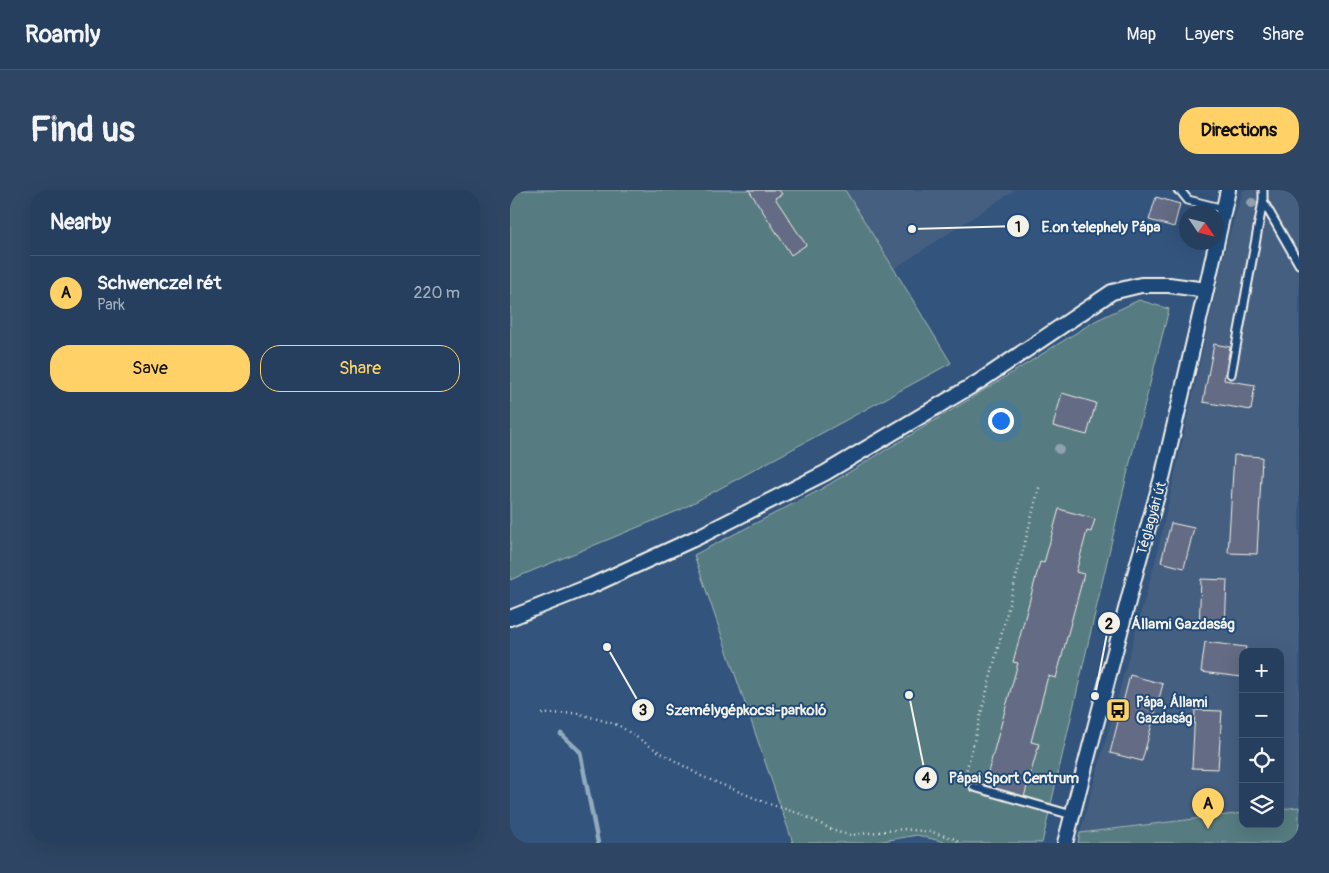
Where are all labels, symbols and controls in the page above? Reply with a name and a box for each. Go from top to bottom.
text: Roamly [25,20,100,49]
text: Map [1127,23,1156,46]
text: Layers [1184,23,1234,46]
text: Share [1262,23,1304,46]
button: Directions [1179,107,1299,154]
text: Find us [30,108,135,152]
north arrow [1179,205,1224,250]
text: Nearby [50,209,111,236]
callout: E.on telephely Pápa [1006,211,1170,241]
text: 1 [1015,218,1021,237]
text: E.on telephely Pápa [1041,218,1161,237]
text: Schwenczel rét [97,271,221,295]
text: A [61,283,71,303]
text: 220 m [414,283,460,303]
text: Park [97,295,125,315]
button: Save [50,345,250,392]
button: Share [260,345,460,392]
your location [988,408,1014,434]
street label: Téglagyári út [1133,479,1170,557]
callout: Állami Gazdaság [1096,608,1245,638]
text: 2 [1105,615,1113,634]
text: Állami Gazdaság [1131,615,1235,634]
map controls [1239,648,1284,828]
button: + [1239,648,1284,693]
place label: Pápa, Állami Gazdaság [1136,693,1208,727]
button: − [1239,693,1284,738]
callout: Személygépkocsi-parkoló [630,695,836,725]
bus stop icon: Pápa, Állami Gazdaság [1105,697,1131,723]
text: 3 [639,701,647,720]
text: Személygépkocsi-parkoló [666,701,826,720]
button: locate [1239,738,1284,783]
callout: Pápai Sport Centrum [913,763,1089,793]
text: 4 [922,769,931,788]
text: Pápai Sport Centrum [949,769,1079,788]
button: layers [1239,783,1284,828]
pin: A [1192,788,1224,829]

